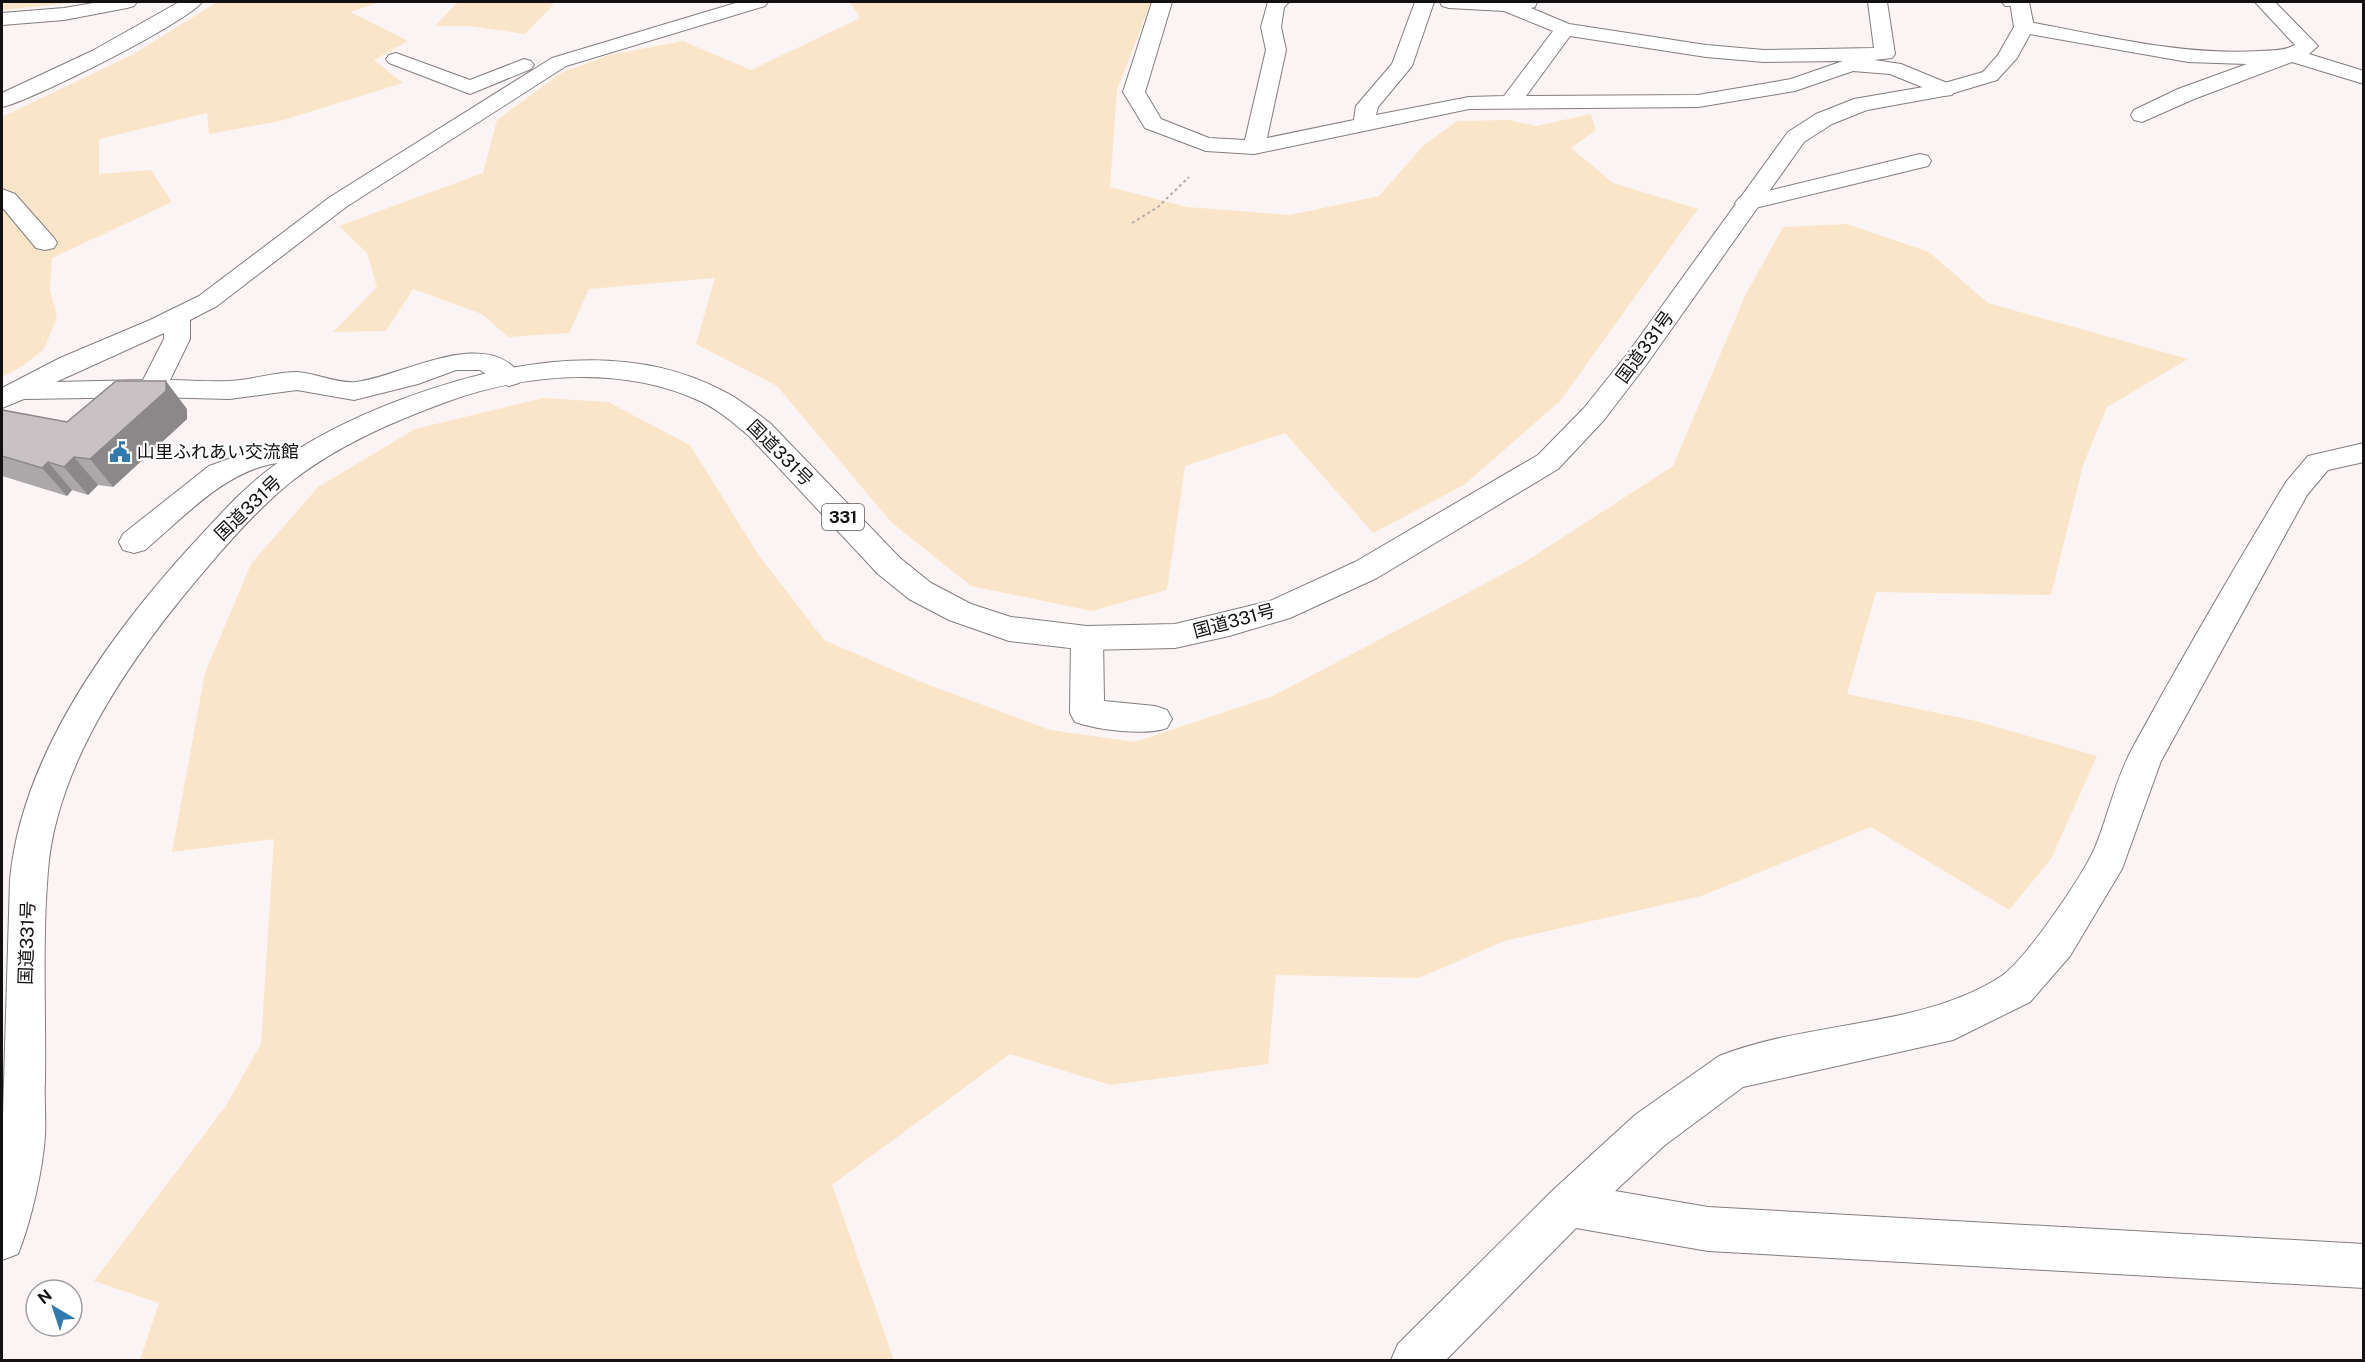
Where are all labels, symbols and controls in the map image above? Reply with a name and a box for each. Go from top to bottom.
street label: 国道331号 [1611,307,1678,387]
street label: 国道331号 [743,416,817,490]
public building icon: 山里ふれあい交流館 [108,440,132,464]
place label: 山里ふれあい交流館 [137,441,299,462]
street label: 国道331号 [210,471,285,544]
road number: 331 [822,504,864,530]
street label: 国道331号 [1191,600,1277,642]
street label: 国道331号 [15,901,38,985]
north arrow [24,1278,84,1338]
text: N [34,1285,56,1308]

